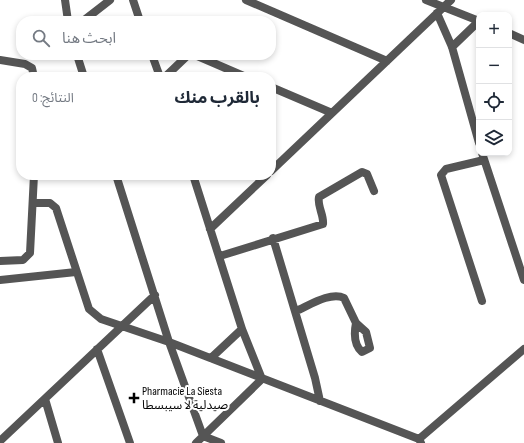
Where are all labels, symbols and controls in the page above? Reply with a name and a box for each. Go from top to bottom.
map controls [476,12,512,156]
button: + [476,12,512,48]
search box [16,16,276,60]
icon: search [30,27,52,49]
text: ابحث هنا [62,29,116,48]
button: − [476,48,512,84]
button: locate [476,84,512,120]
text: بالقرب منك [174,88,260,108]
text: النتائج: 0 [32,90,74,106]
button: layers [476,120,512,156]
place label: Pharmacie La Siesta صيدلية لا سيبسطا [142,384,228,413]
marker: Pharmacie La Siesta صيدلية لا سيبسطا [129,393,139,403]

